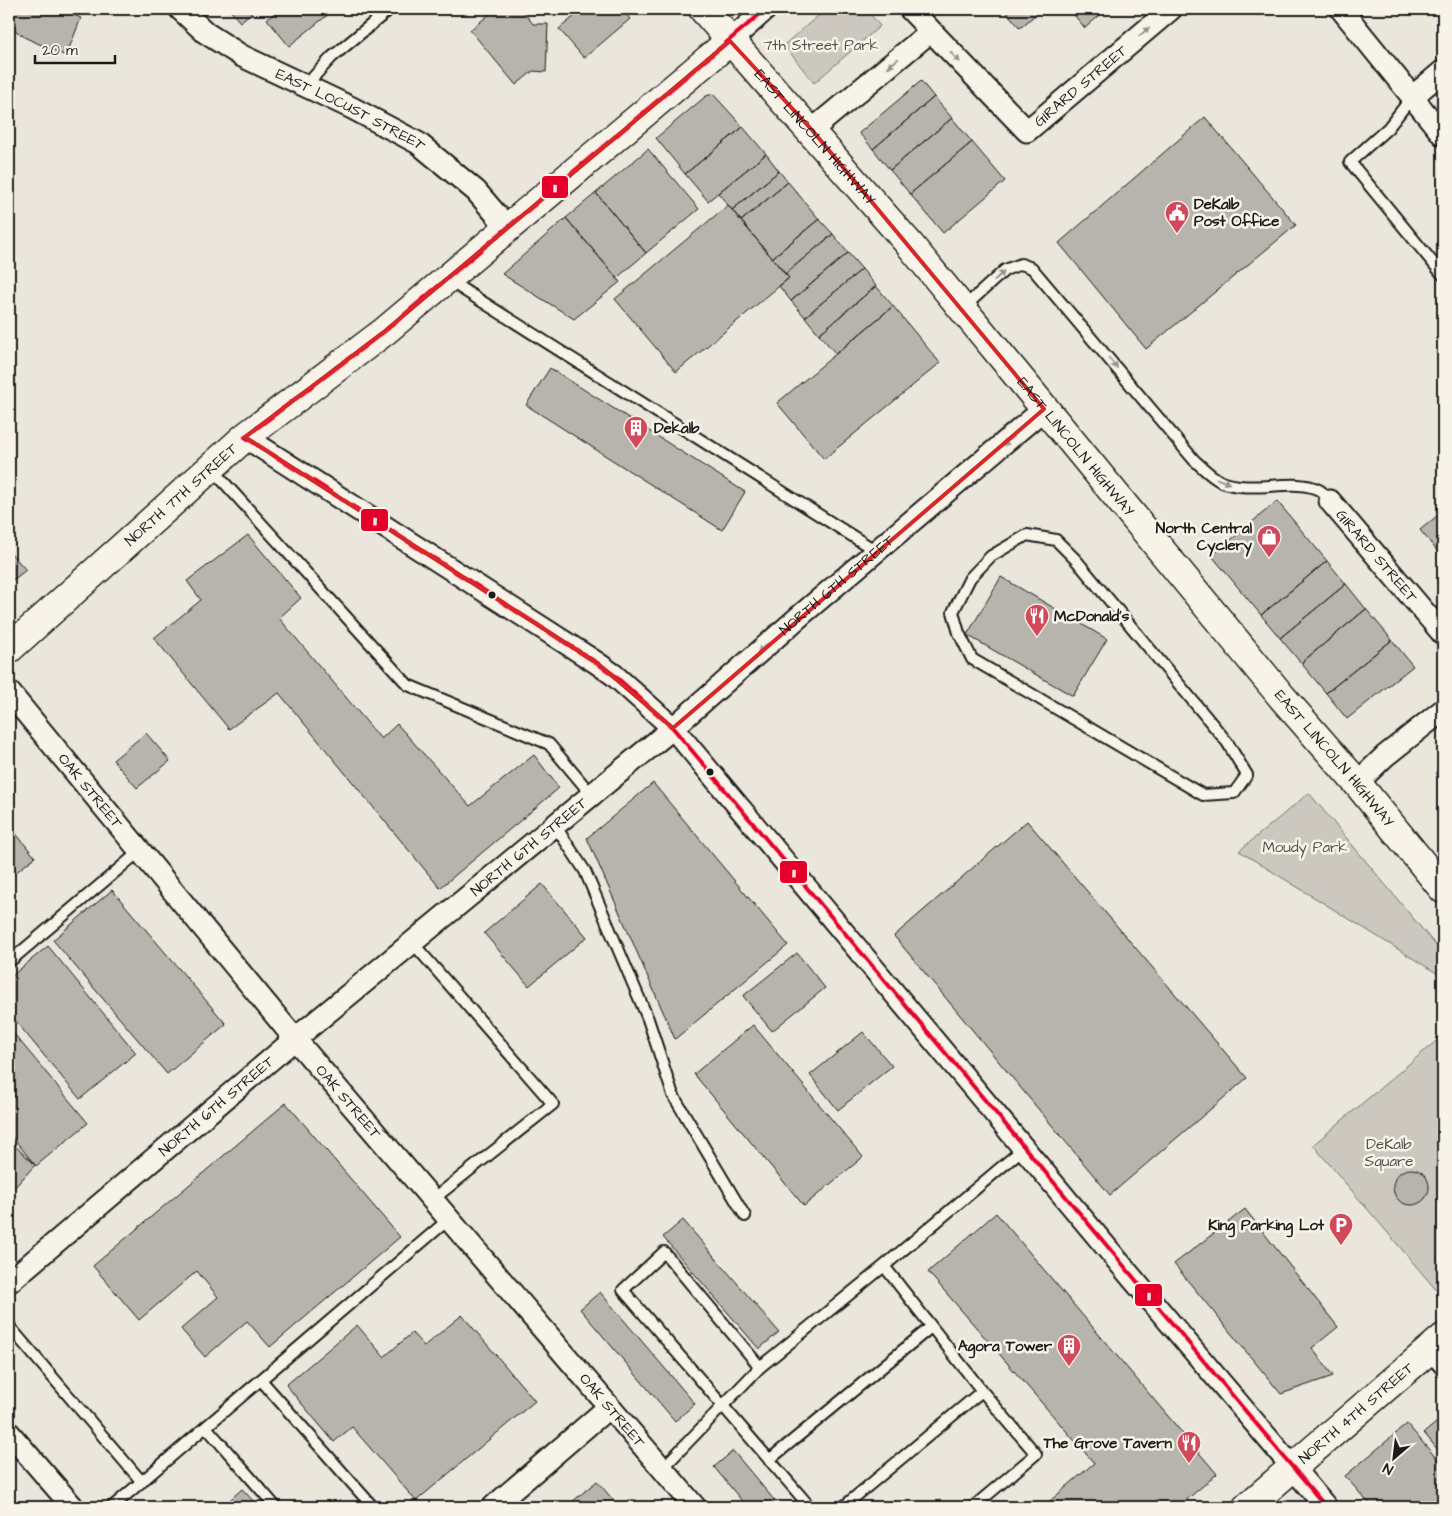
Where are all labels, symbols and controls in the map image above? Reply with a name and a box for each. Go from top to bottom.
one-way arrow [1137,26,1150,37]
scale bar [35,32,115,64]
park label: 7th Street Park [763,35,879,56]
text: 20 m [42,40,78,61]
street label: GIRARD STREET [1030,40,1132,132]
one-way arrow [949,51,961,63]
one-way arrow [886,58,899,69]
street label: EAST LOCUST STREET [272,63,430,156]
street label: EAST LINCOLN HIGHWAY [749,65,880,210]
line badge: 11 [541,175,569,199]
text: 11 [553,178,557,198]
place label: DeKalb Post Office [1194,194,1279,232]
public building icon: DeKalb Post Office [1164,200,1190,234]
one-way arrow [992,270,1004,282]
one-way arrow [1107,357,1118,370]
street label: EAST LINCOLN HIGHWAY [1012,373,1139,521]
building icon: Dekalb [623,415,649,449]
place label: Dekalb [654,418,700,439]
one-way arrow [1001,436,1014,447]
street label: NORTH 7TH STREET [120,438,243,551]
one-way arrow [1216,477,1231,485]
street label: GIRARD STREET [1331,505,1422,608]
line badge: 11 [360,508,389,532]
text: 11 [373,511,377,531]
place label: North Central Cyclery [1156,518,1253,557]
shop icon: North Central Cyclery [1256,524,1282,558]
street label: NORTH 6TH STREET [775,530,899,641]
unlabelled marker [487,590,497,600]
restaurant icon: McDonald's [1024,603,1050,637]
place label: McDonald's [1054,606,1130,627]
one-way arrow [758,642,770,654]
street label: EAST LINCOLN HIGHWAY [1269,686,1399,832]
street label: OAK STREET [53,749,128,834]
unlabelled marker [705,767,715,777]
street label: NORTH 6TH STREET [466,792,592,901]
park label: Moudy Park [1262,837,1348,859]
line badge: 11 [779,860,808,884]
text: 11 [792,863,796,883]
street label: NORTH 6TH STREET [154,1051,279,1161]
street label: OAK STREET [310,1060,386,1144]
park label: DeKalb Square [1365,1134,1413,1172]
parking icon: King Parking Lot [1328,1212,1354,1246]
place label: King Parking Lot [1208,1215,1325,1238]
line badge: 11 [1134,1283,1163,1307]
text: 11 [1147,1286,1151,1306]
building icon: Agora Tower [1056,1333,1082,1367]
place label: Agora Tower [958,1336,1053,1359]
street label: NORTH 4TH STREET [1296,1358,1418,1468]
street label: OAK STREET [574,1369,650,1453]
restaurant icon: The Grove Tavern [1176,1430,1202,1464]
place label: The Grove Tavern [1042,1433,1172,1454]
north arrow [1370,1434,1420,1484]

